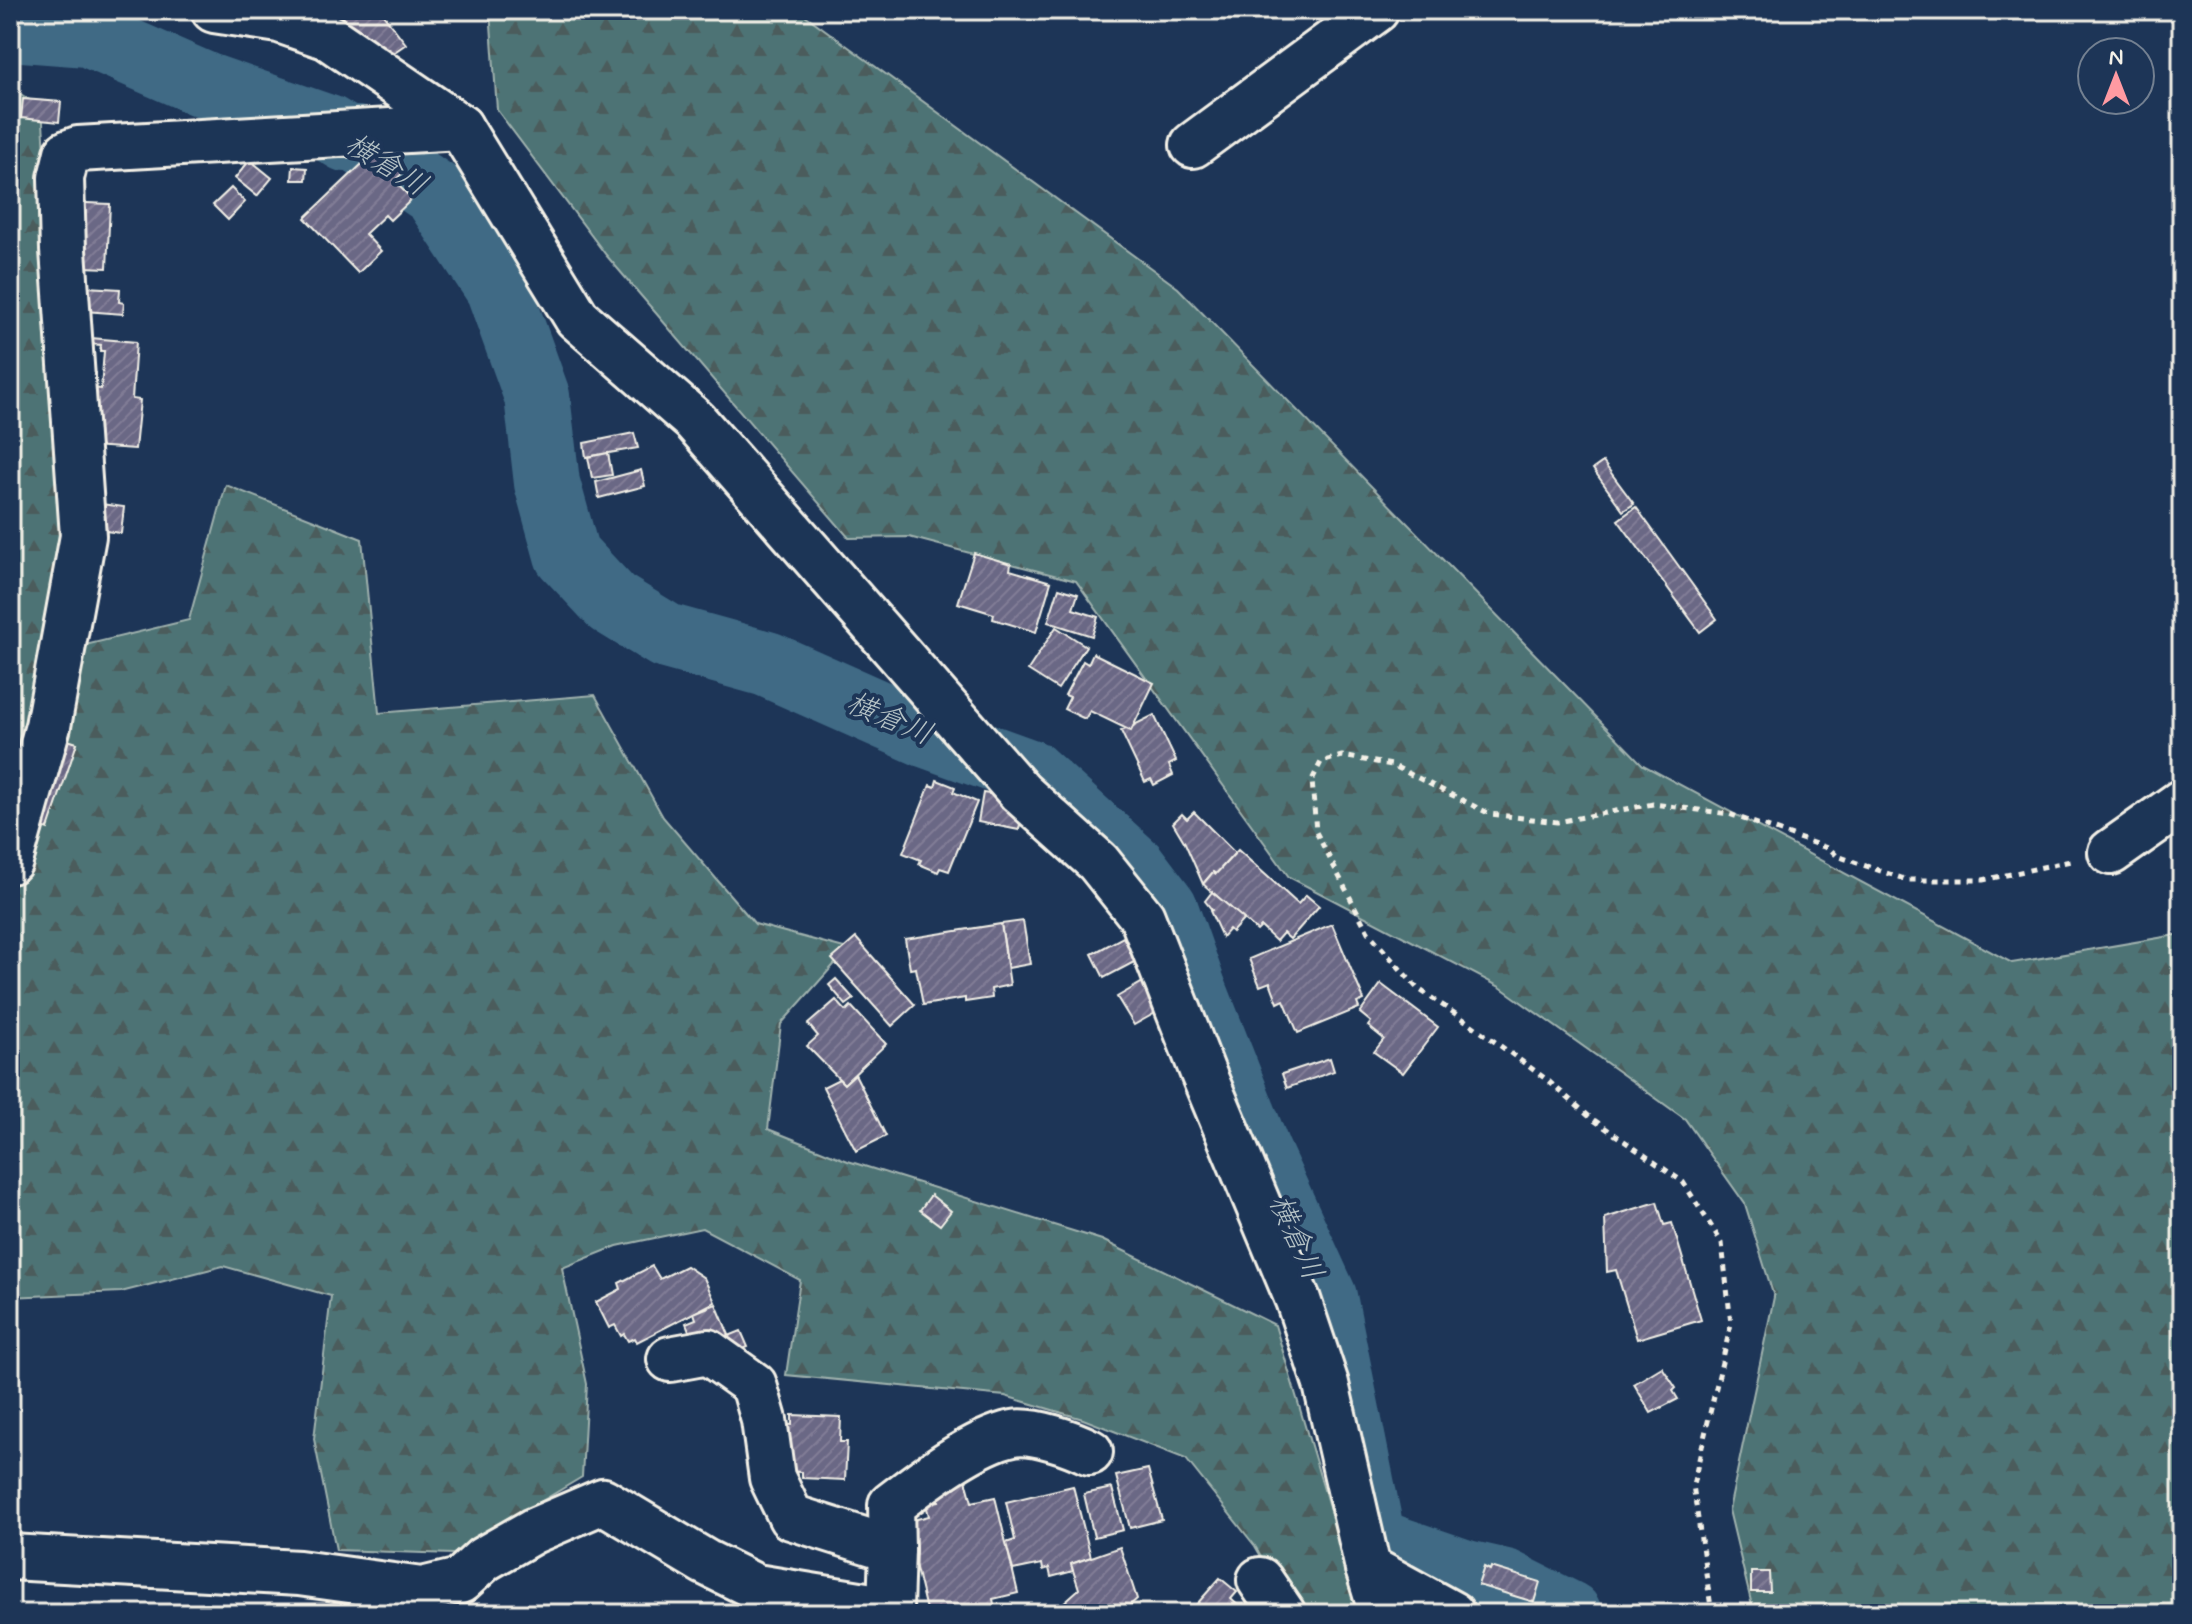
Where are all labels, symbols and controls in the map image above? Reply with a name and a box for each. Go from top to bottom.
north arrow [2076,36,2156,116]
text: N [2109,44,2123,72]
water label: 横倉川 [338,125,435,206]
water label: 横倉川 [840,684,938,755]
water label: 横倉川 [1260,1189,1332,1287]

